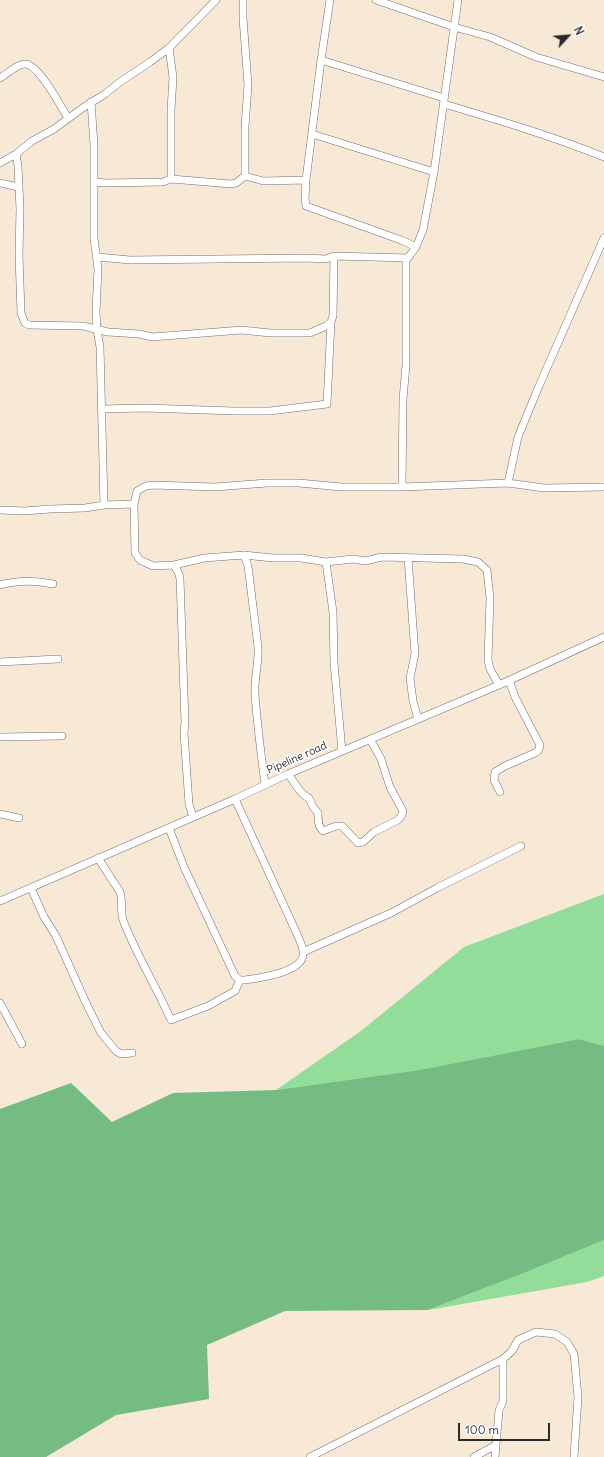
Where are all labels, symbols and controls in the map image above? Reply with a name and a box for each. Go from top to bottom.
north arrow [548,16,588,56]
text: N [571,24,587,37]
street label: Pipeline road [265,739,329,777]
scale bar [460,1415,552,1441]
text: 100 m [465,1422,499,1437]

